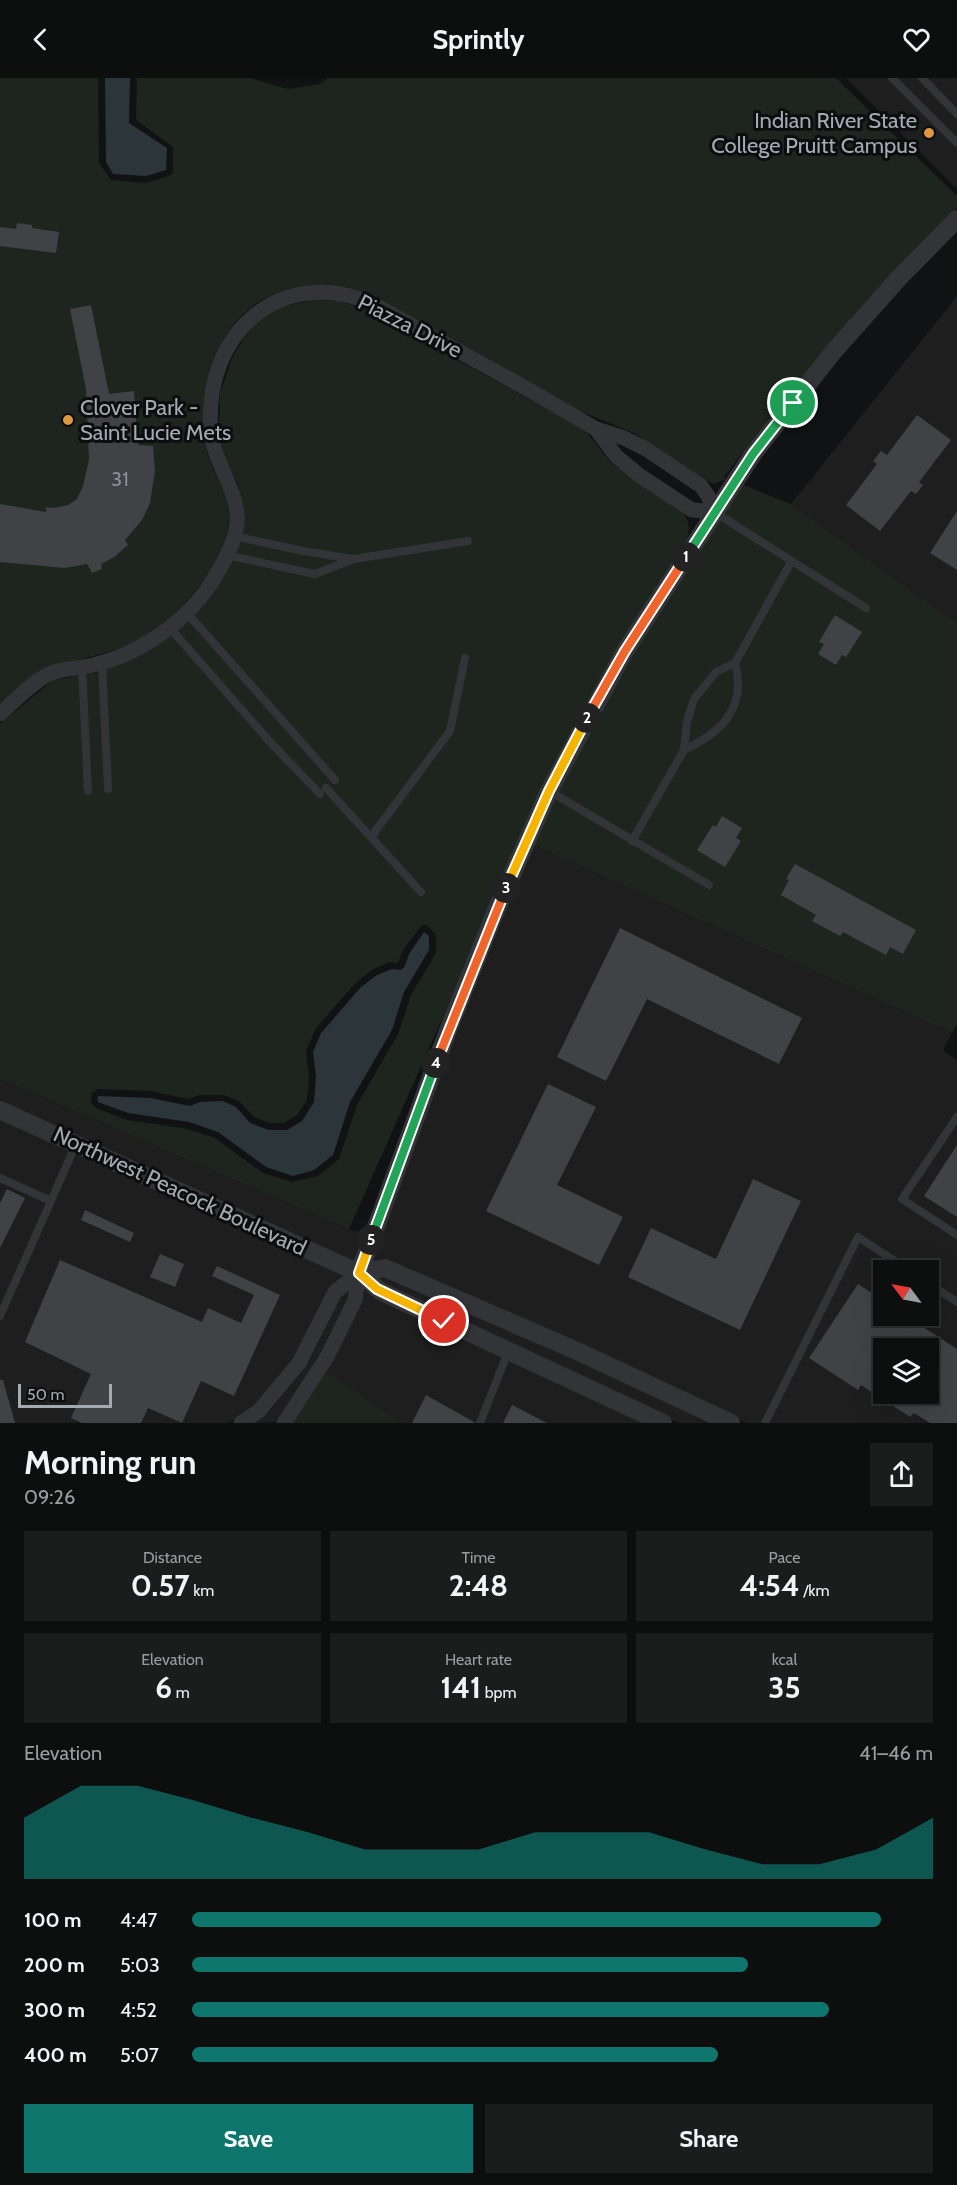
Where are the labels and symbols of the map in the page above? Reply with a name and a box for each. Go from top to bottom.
place label: Indian River State College Pruitt Campus [711,107,917,159]
marker: Indian River State College Pruitt Campus [922,126,936,140]
street label: Piazza Drive [353,288,467,364]
pin [767,377,818,428]
place label: Clover Park - Saint Lucie Mets [80,394,231,446]
marker: Clover Park - Saint Lucie Mets [61,413,75,427]
house number: 31 [111,467,129,491]
pin: 1 [671,542,701,572]
pin: 2 [572,703,602,733]
pin: 3 [491,873,521,903]
pin: 4 [421,1048,451,1078]
street label: Northwest Peacock Boulevard [49,1120,311,1262]
pin: 5 [356,1225,386,1255]
north arrow [873,1260,939,1326]
pin [418,1295,469,1346]
scale bar [18,1381,112,1408]

